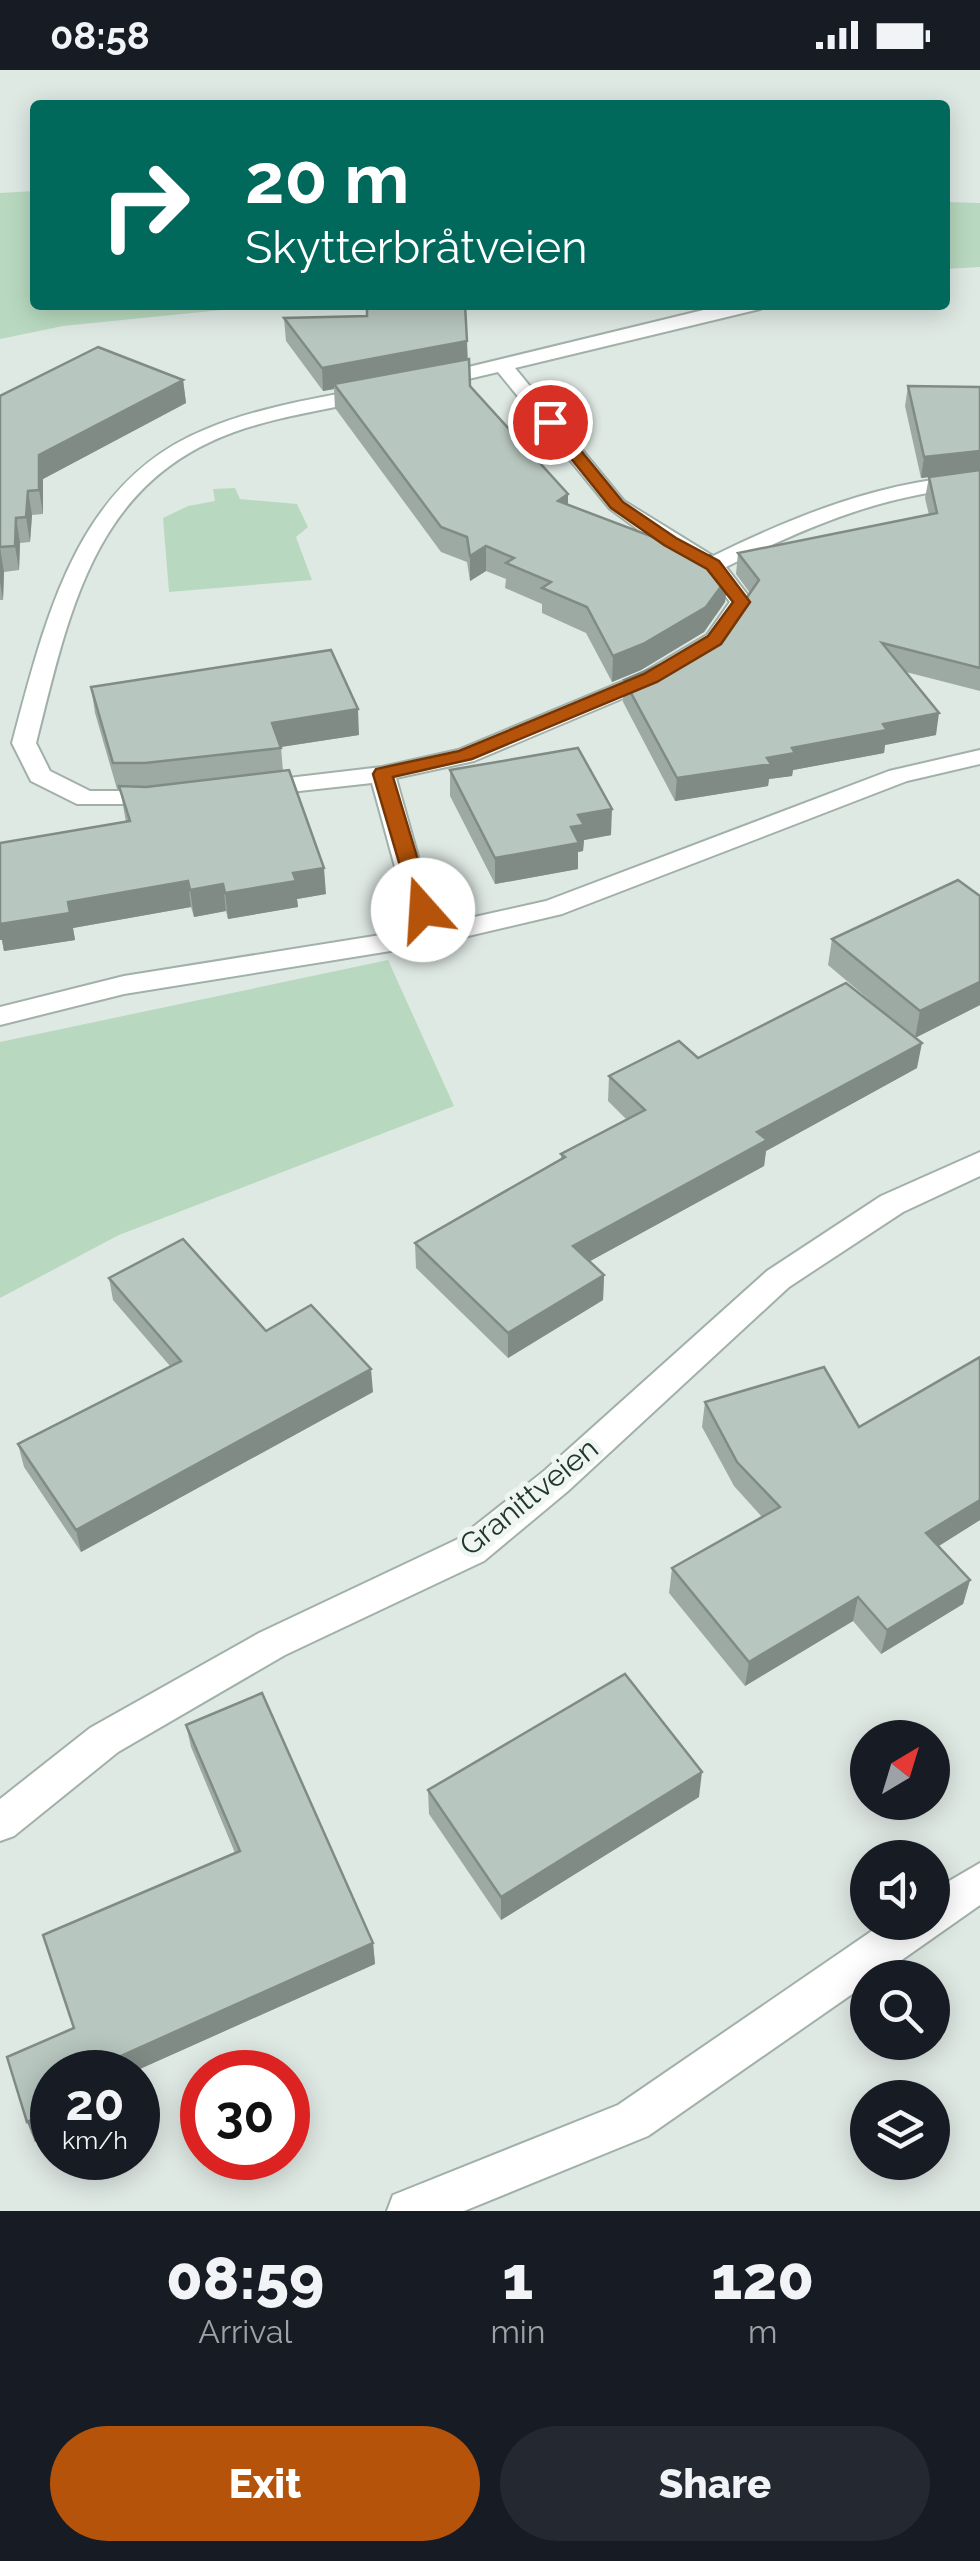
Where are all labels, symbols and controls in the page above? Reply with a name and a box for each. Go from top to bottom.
text: 08:58 [50,13,150,58]
text: 20 m [245,137,409,219]
icon: right [80,140,210,270]
text: Skytterbråtveien [245,221,587,274]
pin [508,380,593,465]
icon: arrive [523,395,578,450]
position arrow [371,858,475,962]
street label: Granittveien [453,1430,605,1563]
north arrow [850,1720,950,1820]
map controls [850,1720,950,2180]
button: sound [850,1840,950,1940]
button: search [850,1960,950,2060]
speed limit sign: 30 [180,2050,310,2180]
text: 20 [66,2073,124,2132]
button: layers [850,2080,950,2180]
text: km/h [62,2125,128,2155]
text: 08:59 [166,2243,324,2313]
text: 1 [502,2243,533,2313]
text: 120 [711,2243,814,2313]
text: Arrival [198,2313,292,2350]
text: min [490,2313,545,2350]
text: m [748,2313,777,2350]
button: Exit [50,2426,480,2541]
button: Share [500,2426,930,2541]

